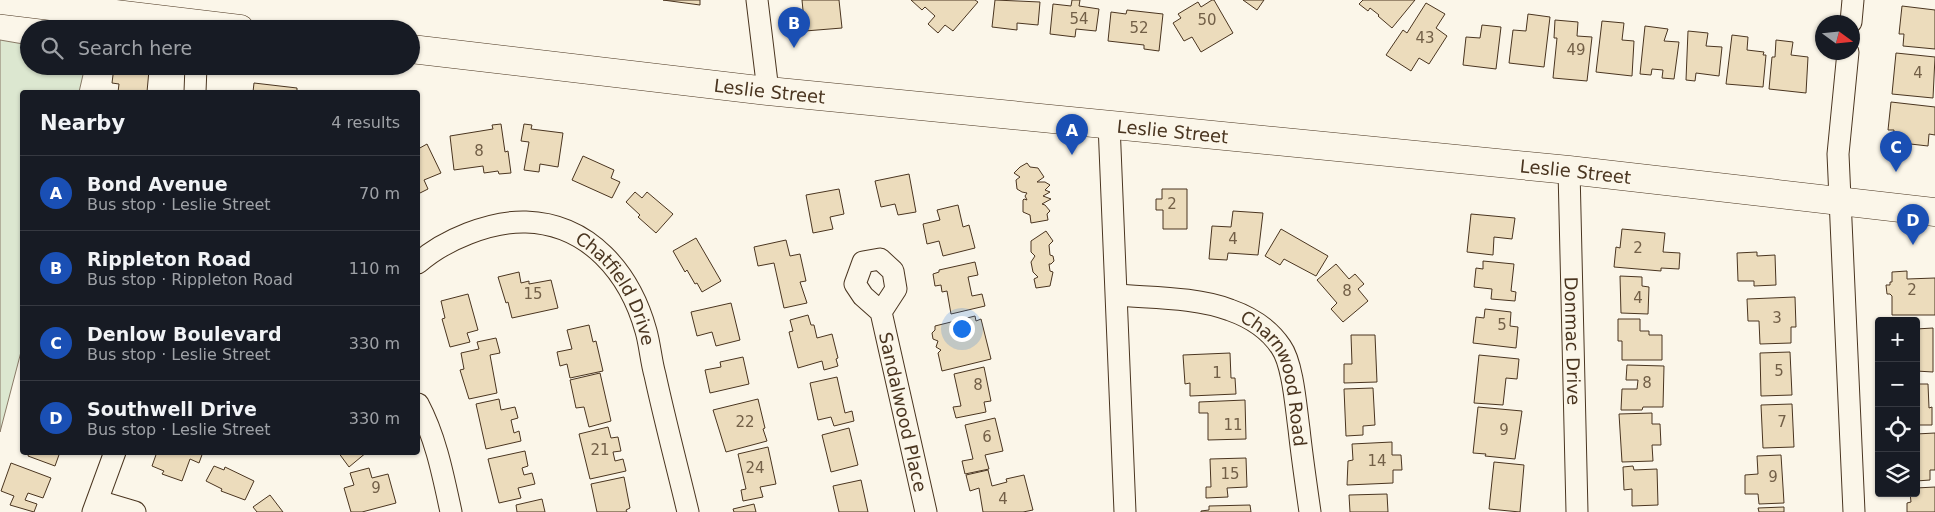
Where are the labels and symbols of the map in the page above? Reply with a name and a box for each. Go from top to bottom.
pin: B [778,7,810,48]
house number: 54 [1069,10,1089,28]
house number: 50 [1197,11,1217,29]
north arrow [1815,15,1860,60]
house number: 52 [1129,19,1149,37]
house number: 43 [1415,29,1435,47]
house number: 49 [1566,41,1586,59]
house number: 4 [1913,64,1923,82]
street label: Leslie Street [713,74,826,107]
pin: A [1056,114,1088,155]
street label: Leslie Street [1116,115,1229,147]
pin: C [1880,131,1912,172]
house number: 8 [474,142,484,160]
street label: Leslie Street [1519,155,1632,188]
house number: 2 [1167,195,1177,213]
pin: D [1897,204,1929,245]
street label: Chatfield Drive [572,227,659,347]
house number: 4 [1228,230,1238,248]
house number: 2 [1633,239,1643,257]
street label: Donmac Drive [1561,276,1585,405]
house number: 2 [1907,281,1917,299]
house number: 8 [1342,282,1352,300]
house number: 15 [523,285,543,303]
house number: 4 [1633,289,1643,307]
street label: Charnwood Road [1237,306,1311,448]
house number: 3 [1772,309,1782,327]
your location [949,316,975,342]
house number: 5 [1497,316,1507,334]
street label: Sandalwood Place [875,330,932,494]
house number: 5 [1774,362,1784,380]
house number: 1 [1212,364,1222,382]
house number: 8 [1642,374,1652,392]
house number: 8 [973,376,983,394]
house number: 22 [735,413,755,431]
house number: 7 [1777,413,1787,431]
house number: 11 [1223,416,1243,434]
house number: 9 [1499,421,1509,439]
house number: 6 [982,428,992,446]
house number: 21 [590,441,610,459]
house number: 14 [1367,452,1387,470]
house number: 24 [745,459,765,477]
house number: 15 [1220,465,1240,483]
house number: 9 [1768,468,1778,486]
house number: 9 [371,479,381,497]
house number: 4 [998,490,1008,508]

